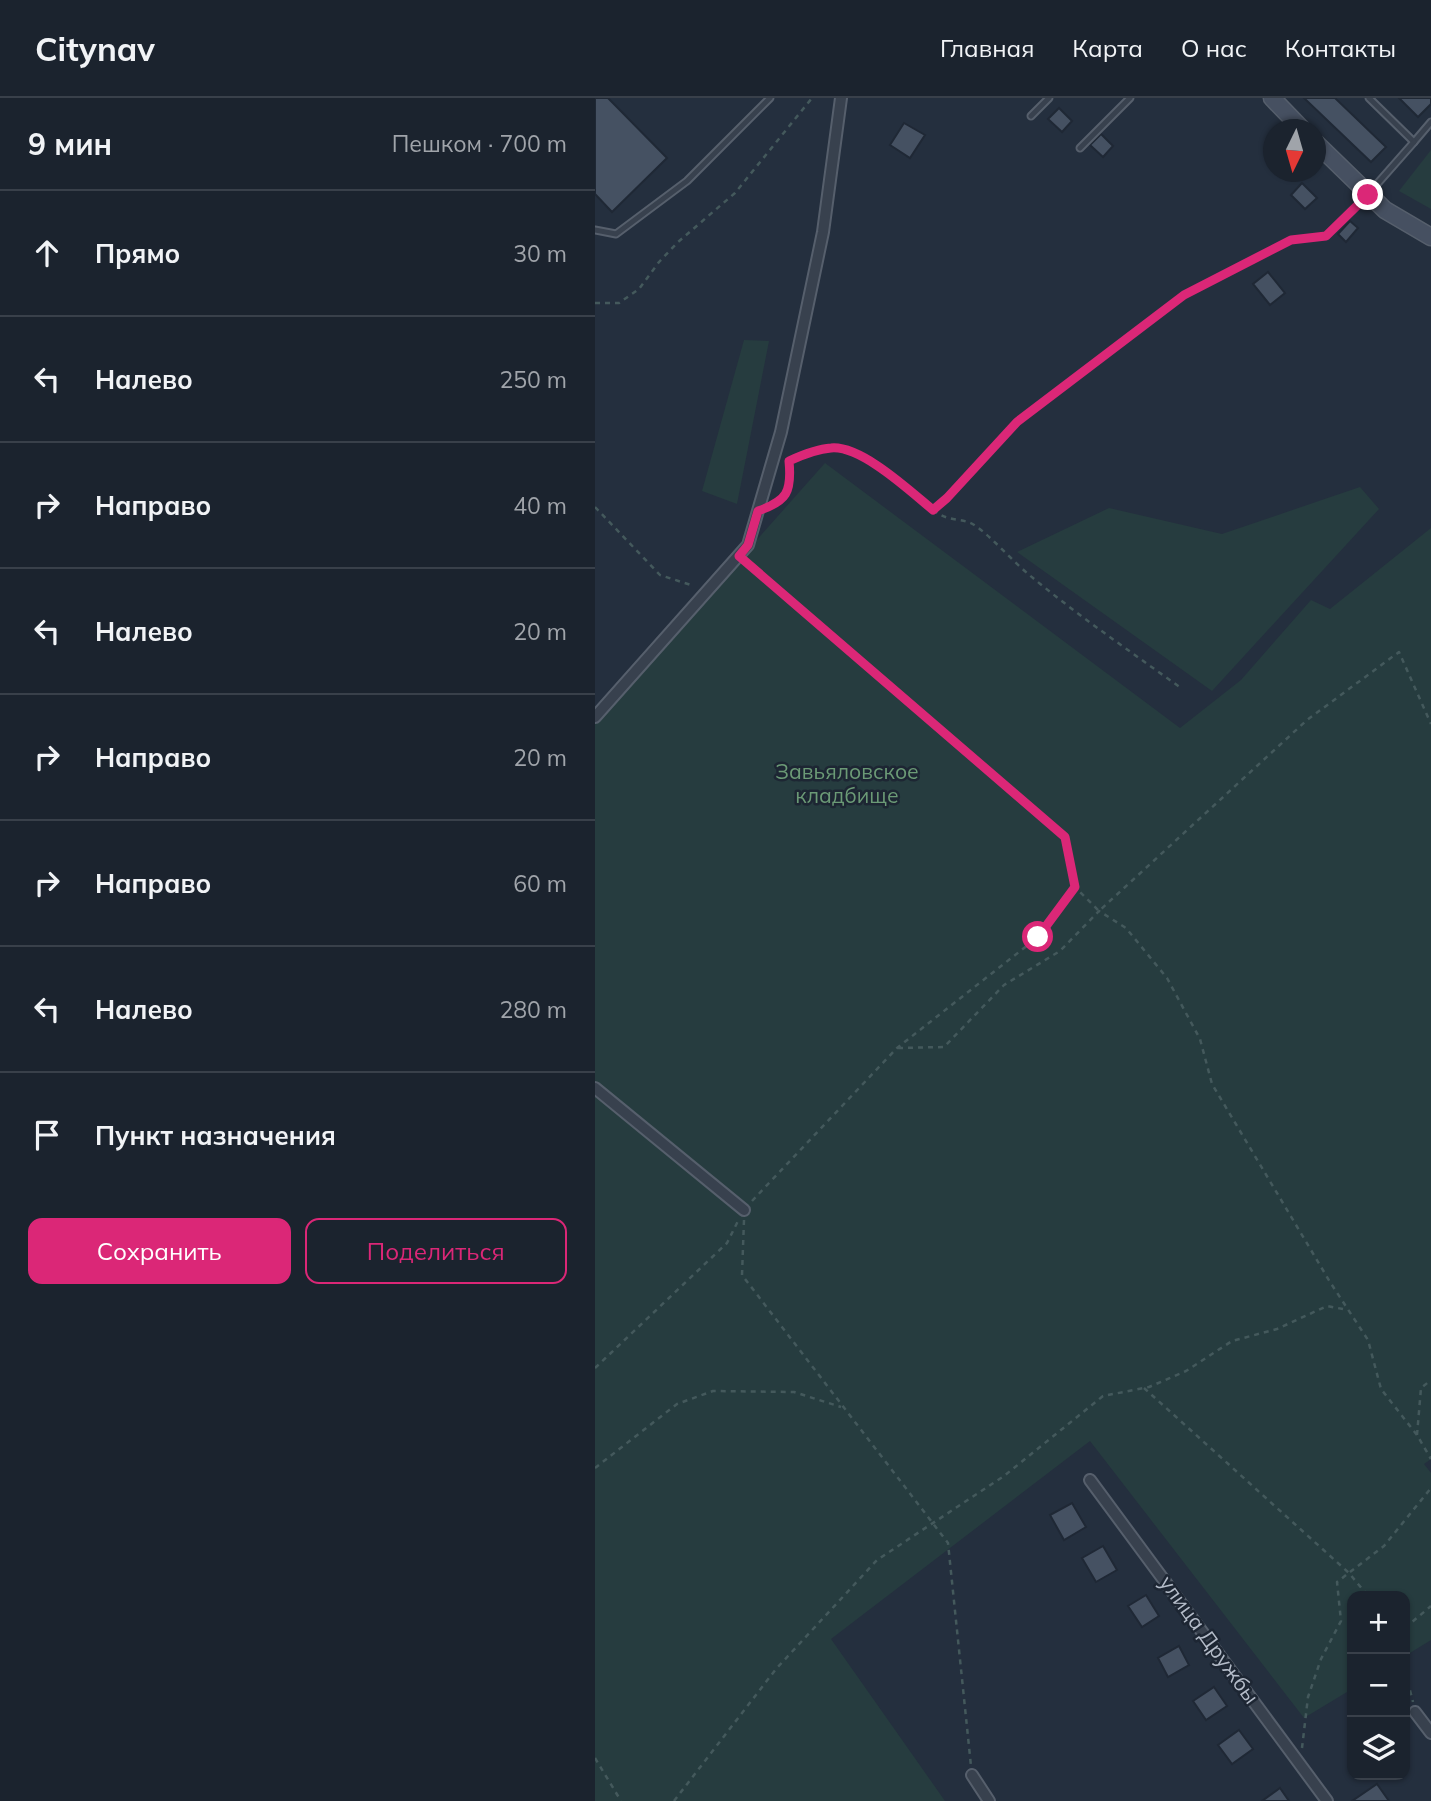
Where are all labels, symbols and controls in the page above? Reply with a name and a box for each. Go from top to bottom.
text: Citynav [35,28,155,69]
text: Главная [940,33,1034,63]
text: Карта [1072,33,1143,63]
text: О нас [1181,33,1247,63]
text: Контакты [1285,33,1396,63]
north arrow [1263,119,1326,182]
text: 9 мин [28,125,112,163]
text: Пешком · 700 m [392,129,567,158]
route end [1352,179,1383,210]
icon: ahead [28,234,66,272]
text: Прямо [95,237,180,270]
text: 30 m [513,239,567,268]
icon: left [28,360,66,398]
text: Налево [95,363,193,396]
text: 250 m [499,365,567,394]
icon: right [28,486,66,524]
text: Направо [95,489,211,522]
text: 40 m [513,491,567,520]
icon: left [28,612,66,650]
text: Налево [95,615,193,648]
text: 20 m [513,617,567,646]
icon: right [28,738,66,776]
text: Направо [95,741,211,774]
text: 20 m [513,743,567,772]
park label: Завьяловское кладбище [775,758,919,808]
icon: right [28,864,66,902]
text: Направо [95,867,211,900]
text: 60 m [513,869,567,898]
route start [1022,921,1053,952]
icon: left [28,990,66,1028]
text: Налево [95,993,193,1026]
text: 280 m [499,995,567,1024]
icon: arrive [28,1116,66,1154]
text: Пункт назначения [95,1119,336,1152]
button: Сохранить [28,1218,291,1284]
button: Поделиться [305,1218,567,1284]
street label: улица Дружбы [1155,1570,1265,1709]
map controls [1347,1591,1410,1780]
button: + [1347,1591,1410,1654]
button: − [1347,1654,1410,1717]
button: layers [1347,1717,1410,1780]

